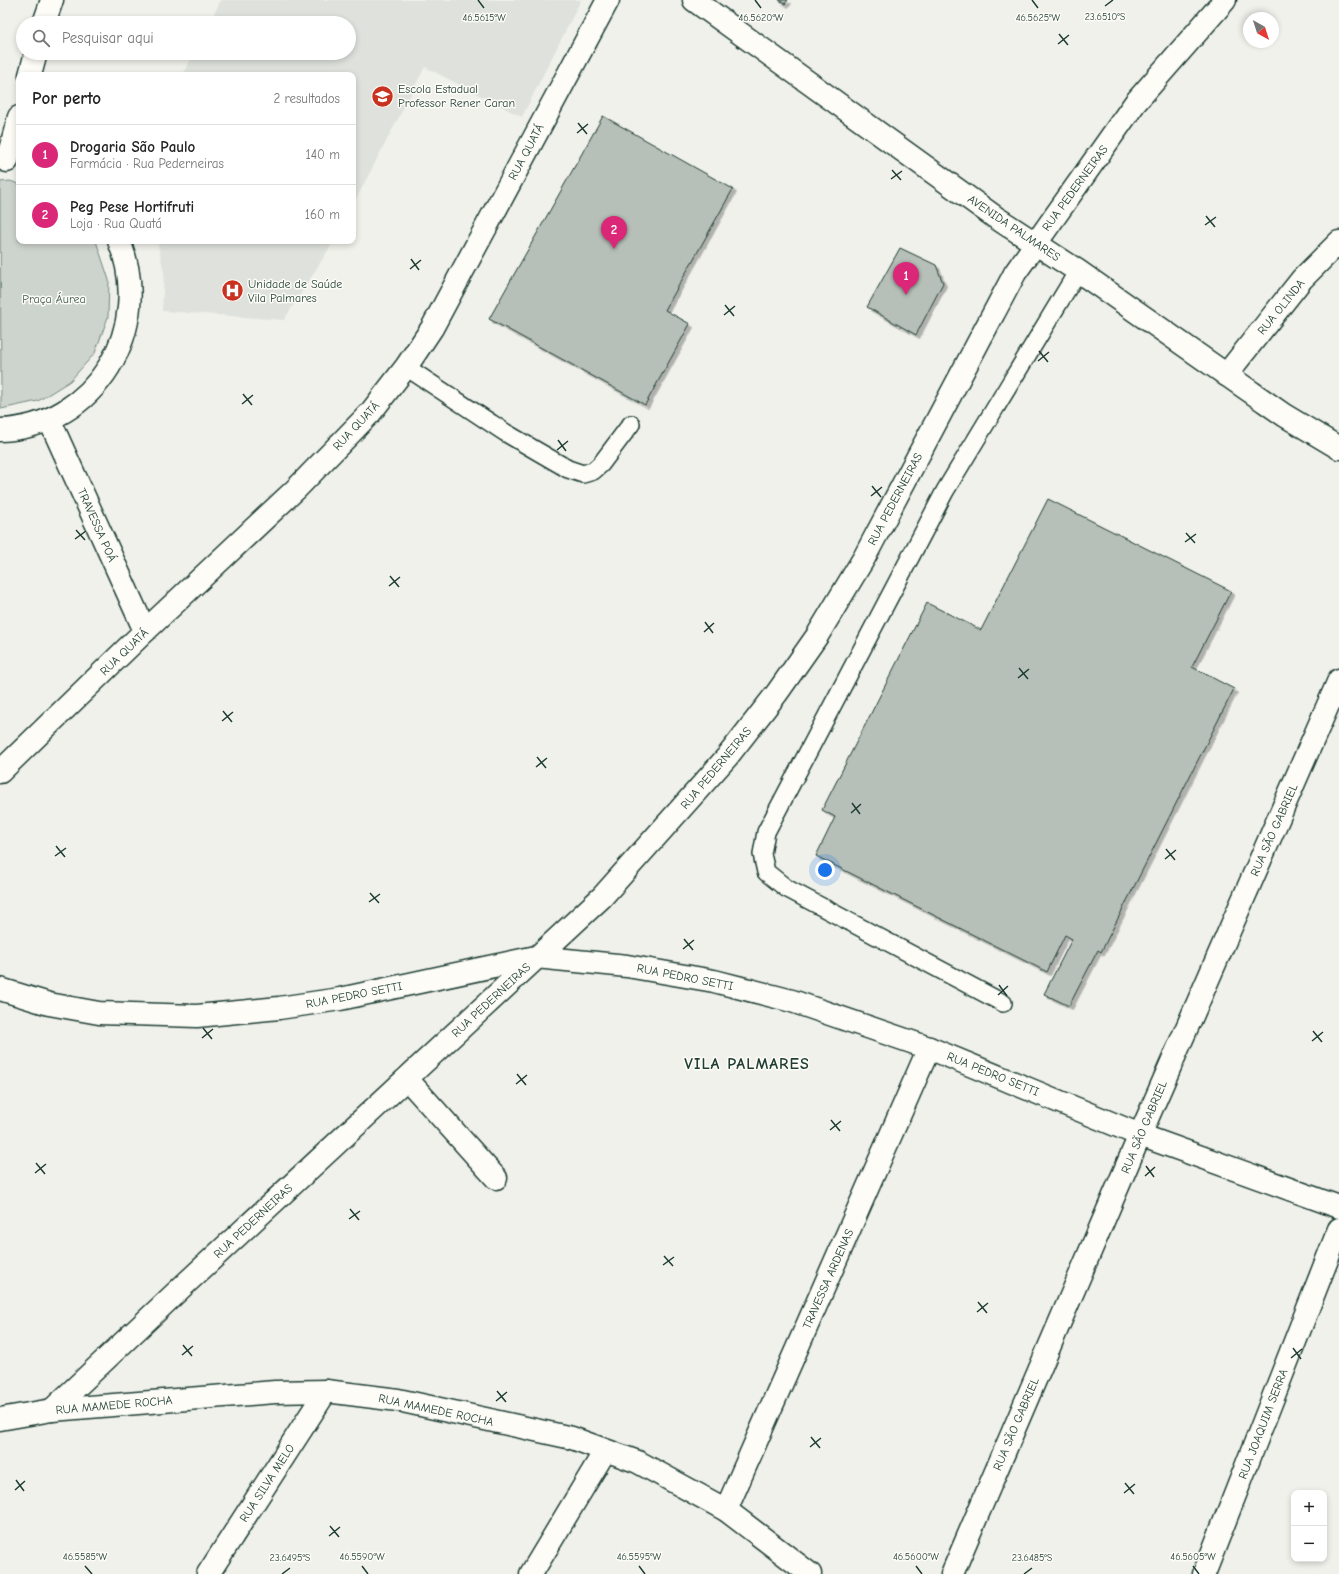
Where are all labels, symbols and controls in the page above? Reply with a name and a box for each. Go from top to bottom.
text: 23.6510°S [1085,11,1126,23]
text: 46.5615°W [462,12,506,24]
text: 46.5620°W [738,12,784,24]
text: 46.5625°W [1016,12,1061,24]
north arrow [1243,12,1279,48]
search box [16,16,356,60]
icon: search [30,27,52,49]
text: Pesquisar aqui [62,29,154,47]
place label: Escola Estadual Professor Rener Caran [398,82,515,110]
school or university icon: Escola Estadual Professor Rener Caran [369,83,395,109]
text: Por perto [32,89,101,108]
text: 2 resultados [273,91,340,106]
street label: RUA QUATÁ [505,122,547,182]
text: Drogaria São Paulo [70,138,195,156]
street label: RUA PEDERNEIRAS [1039,142,1111,234]
text: 1 [42,147,48,162]
text: 140 m [306,147,340,162]
text: Farmácia · Rua Pederneiras [70,156,224,171]
street label: AVENIDA PALMARES [965,192,1063,264]
text: Peg Pese Hortifruti [70,198,194,216]
text: 2 [42,207,48,222]
text: 160 m [305,207,340,222]
text: Loja · Rua Quatá [70,216,162,231]
pin: 2 [601,216,627,249]
pin: 1 [893,262,919,295]
place label: Unidade de Saúde Vila Palmares [248,277,342,305]
street label: RUA OLINDA [1254,277,1308,337]
hospital icon: Unidade de Saúde Vila Palmares [220,278,246,304]
park label: Praça Áurea [22,292,86,306]
street label: RUA QUATÁ [330,399,382,453]
street label: RUA PEDERNEIRAS [865,450,925,548]
street label: TRAVESSA POÁ [75,486,120,564]
street label: RUA QUATÁ [97,626,151,678]
street label: RUA PEDERNEIRAS [678,724,755,812]
street label: RUA SÃO GABRIEL [1247,782,1301,878]
your location [815,860,835,880]
street label: RUA PEDERNEIRAS [449,960,534,1040]
street label: RUA PEDRO SETTI [636,961,735,993]
street label: RUA PEDRO SETTI [305,979,404,1011]
street label: RUA PEDRO SETTI [945,1049,1041,1099]
district label: VILA PALMARES [684,1055,810,1073]
street label: RUA SÃO GABRIEL [1118,1078,1170,1176]
street label: RUA PEDERNEIRAS [211,1181,296,1261]
street label: TRAVESSA ARDENAS [800,1226,857,1331]
street label: RUA JOAQUIM SERRA [1235,1367,1291,1481]
street label: RUA SÃO GABRIEL [990,1375,1042,1473]
street label: RUA MAMEDE ROCHA [377,1391,495,1429]
street label: RUA MAMEDE ROCHA [55,1393,173,1417]
street label: RUA SILVA MELO [237,1441,298,1525]
map controls [1291,1490,1327,1562]
button: + [1291,1490,1327,1526]
button: − [1291,1526,1327,1562]
text: 46.5585°W [63,1551,107,1563]
text: 46.5590°W [339,1551,385,1563]
text: 46.5595°W [617,1551,662,1563]
text: 46.5600°W [893,1551,939,1563]
text: 46.5605°W [1170,1551,1216,1563]
text: 23.6495°S [270,1552,311,1564]
text: 23.6485°S [1012,1552,1053,1564]

